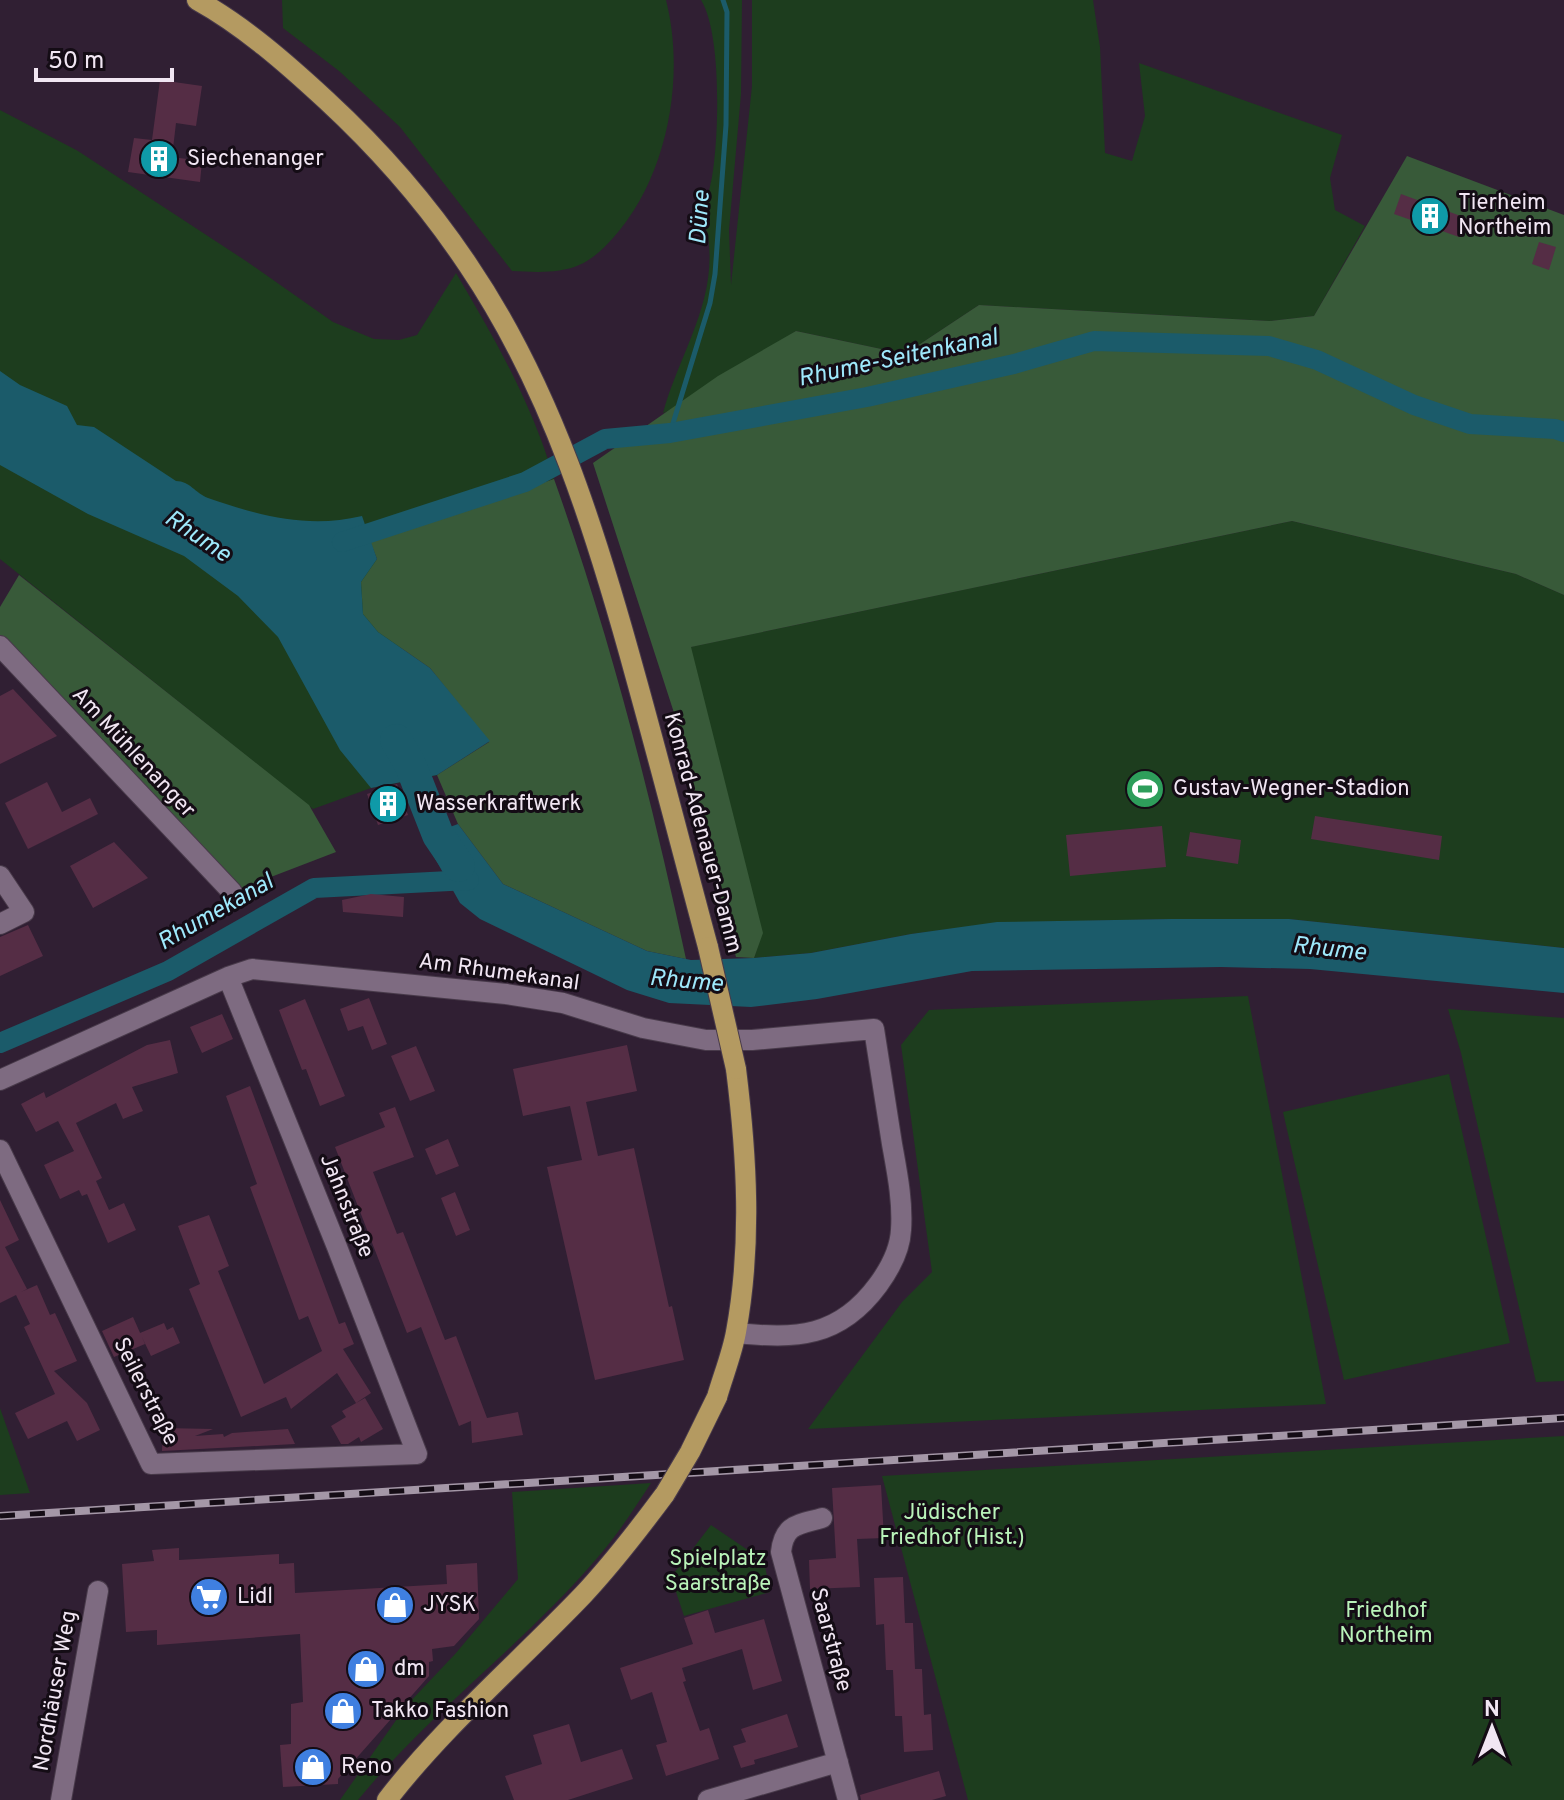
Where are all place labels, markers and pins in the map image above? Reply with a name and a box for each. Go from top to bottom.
building icon: Siechenanger [138,138,180,180]
place label: Siechenanger [187,146,324,173]
place label: Tierheim Northeim [1458,190,1551,242]
building icon: Tierheim Northeim [1409,195,1451,237]
sports icon: Gustav-Wegner-Stadion [1124,768,1166,810]
place label: Gustav-Wegner-Stadion [1173,776,1410,803]
building icon: Wasserkraftwerk [367,783,409,825]
place label: Wasserkraftwerk [416,791,581,818]
supermarket icon: Lidl [188,1576,230,1618]
place label: Lidl [237,1584,273,1611]
shop icon: JYSK [374,1584,416,1626]
place label: JYSK [423,1592,476,1619]
shop icon: dm [345,1648,387,1690]
place label: dm [394,1656,425,1683]
shop icon: Takko Fashion [322,1690,364,1732]
place label: Takko Fashion [371,1698,509,1725]
shop icon: Reno [292,1746,334,1788]
place label: Reno [341,1754,392,1781]

